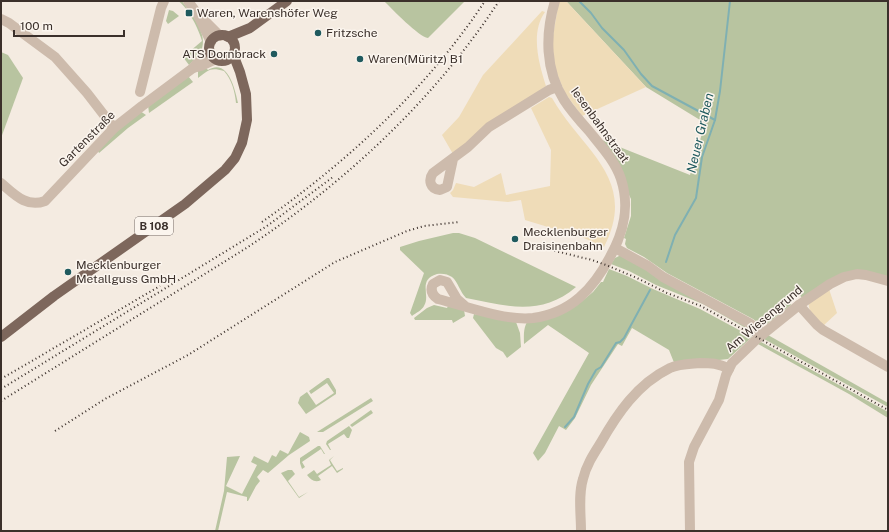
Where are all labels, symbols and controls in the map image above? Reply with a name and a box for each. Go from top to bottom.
place label: Waren, Warenshöfer Weg [197,6,338,20]
marker: Waren, Warenshöfer Weg [184,8,194,18]
scale bar [14,12,124,38]
text: 100 m [20,19,53,33]
place label: Fritzsche [326,26,378,40]
marker: Fritzsche [313,28,323,38]
place label: ATS Dornbrack [182,47,266,61]
marker: ATS Dornbrack [269,49,279,59]
place label: Waren(Müritz) B1 [368,52,463,66]
marker: Waren(Müritz) B1 [355,54,365,64]
street label: Iesenbahnstraat [568,84,632,166]
water label: Neuer Graben [684,92,716,174]
street label: Gartenstraße [56,108,118,170]
road number: B 108 [135,217,173,235]
place label: Mecklenburger Draisinenbahn [523,225,608,253]
marker: Mecklenburger Draisinenbahn [510,234,520,244]
place label: Mecklenburger Metallguss GmbH [76,258,176,286]
marker: Mecklenburger Metallguss GmbH [63,267,73,277]
street label: Am Wiesengrund [723,283,805,355]

